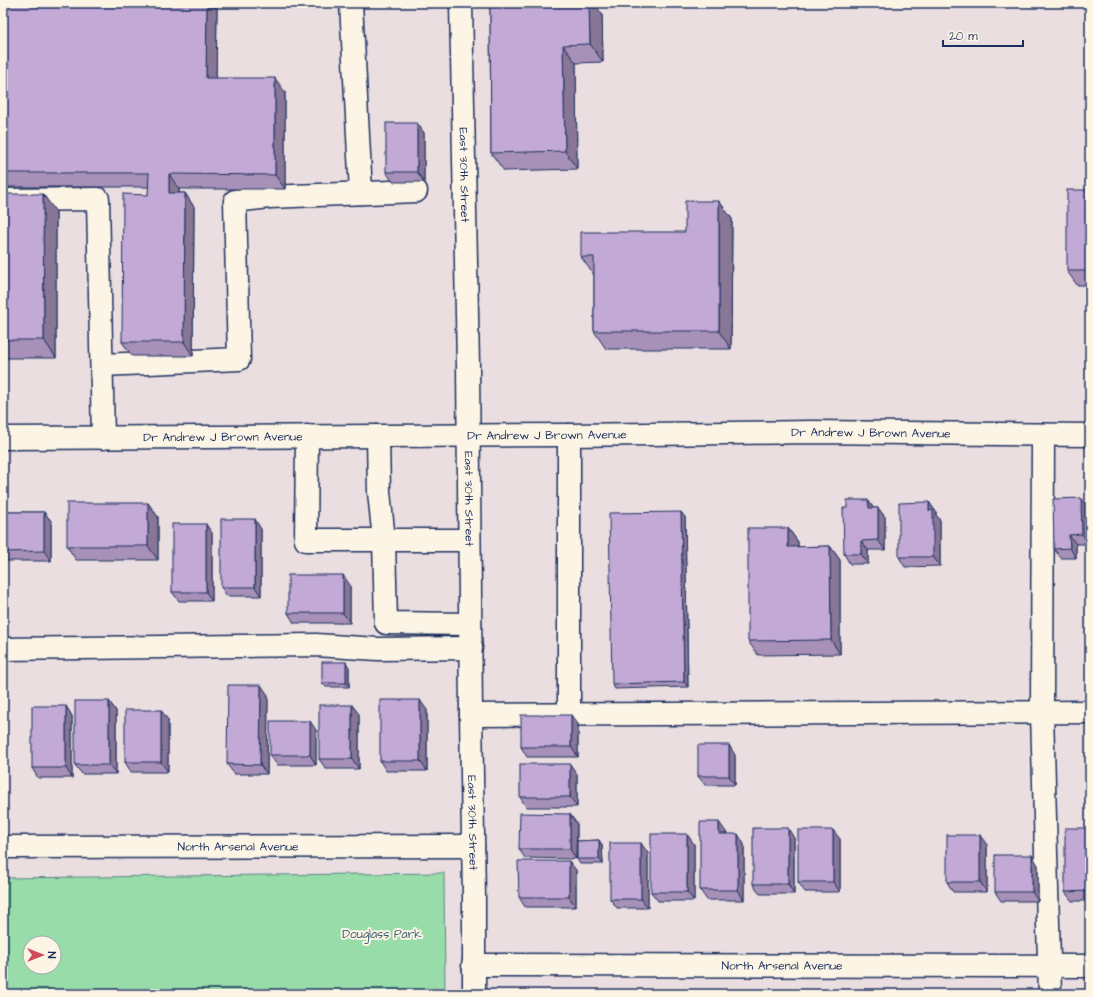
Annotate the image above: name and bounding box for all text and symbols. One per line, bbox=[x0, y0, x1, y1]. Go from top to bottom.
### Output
scale bar bbox=[943, 22, 1023, 48]
text: 20 m bbox=[949, 28, 978, 45]
street label: East 30th Street bbox=[455, 127, 474, 223]
street label: Dr Andrew J Brown Avenue bbox=[791, 423, 951, 442]
street label: Dr Andrew J Brown Avenue bbox=[467, 426, 627, 444]
street label: Dr Andrew J Brown Avenue bbox=[143, 428, 303, 446]
street label: East 30th Street bbox=[460, 451, 478, 547]
street label: East 30th Street bbox=[463, 775, 482, 871]
street label: North Arsenal Avenue bbox=[177, 838, 299, 855]
park label: Douglass Park bbox=[342, 926, 422, 944]
north arrow bbox=[22, 935, 62, 975]
text: N bbox=[44, 952, 59, 959]
street label: North Arsenal Avenue bbox=[721, 957, 843, 974]

